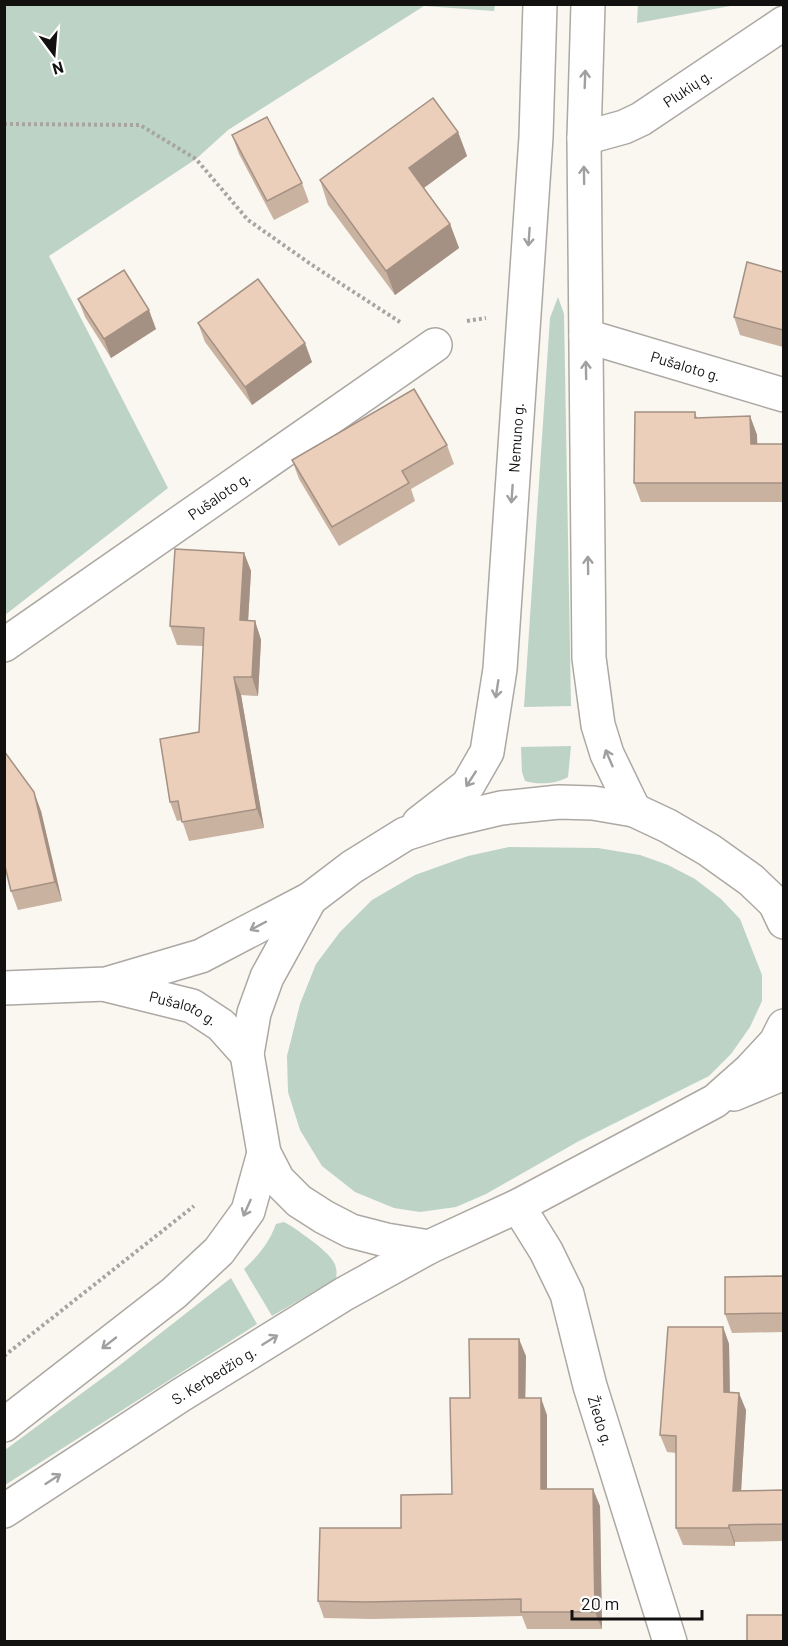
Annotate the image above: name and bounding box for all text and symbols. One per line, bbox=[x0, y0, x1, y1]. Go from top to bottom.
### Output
north arrow bbox=[24, 24, 84, 84]
text: N bbox=[51, 58, 66, 79]
street label: Plukių g. bbox=[659, 65, 715, 111]
one-way arrow bbox=[580, 70, 591, 90]
one-way arrow bbox=[578, 166, 590, 186]
one-way arrow bbox=[524, 227, 535, 247]
street label: Pušaloto g. bbox=[649, 347, 723, 385]
one-way arrow bbox=[580, 361, 592, 381]
street label: Nemuno g. bbox=[504, 402, 527, 473]
street label: Pušaloto g. bbox=[184, 467, 254, 523]
one-way arrow bbox=[506, 484, 517, 504]
one-way arrow bbox=[582, 556, 594, 576]
one-way arrow bbox=[491, 678, 502, 698]
one-way arrow bbox=[603, 749, 614, 767]
one-way arrow bbox=[464, 770, 477, 787]
one-way arrow bbox=[250, 920, 267, 932]
street label: Pušaloto g. bbox=[148, 987, 221, 1029]
one-way arrow bbox=[241, 1199, 252, 1217]
one-way arrow bbox=[261, 1333, 278, 1345]
one-way arrow bbox=[102, 1337, 118, 1350]
street label: S. Kerbedžio g. bbox=[168, 1342, 259, 1408]
street label: Žiedo g. bbox=[585, 1393, 617, 1448]
one-way arrow bbox=[45, 1473, 62, 1486]
scale bar bbox=[572, 1583, 702, 1621]
text: 20 m bbox=[581, 1592, 619, 1614]

